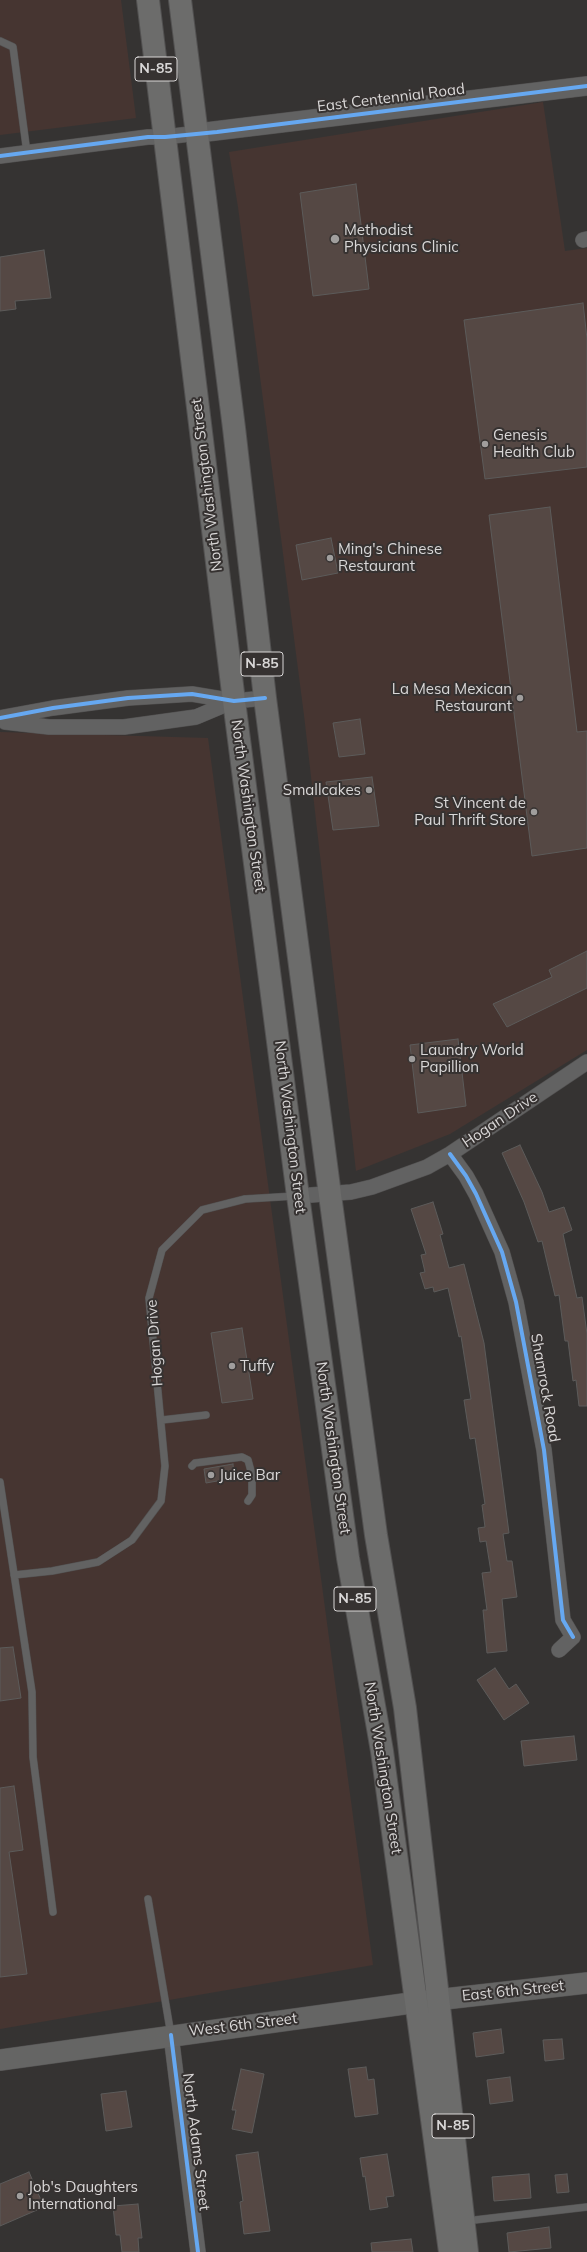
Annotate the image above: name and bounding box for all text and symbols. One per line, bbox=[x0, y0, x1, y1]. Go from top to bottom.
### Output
road number: N-85 bbox=[135, 57, 177, 81]
street label: East Centennial Road bbox=[316, 80, 466, 116]
place label: Methodist Physicians Clinic bbox=[344, 221, 459, 256]
marker: Methodist Physicians Clinic bbox=[329, 233, 341, 245]
street label: North Washington Street bbox=[187, 398, 227, 572]
place label: Genesis Health Club bbox=[493, 426, 575, 461]
marker: Genesis Health Club bbox=[480, 439, 490, 449]
place label: Ming's Chinese Restaurant bbox=[338, 540, 442, 575]
marker: Ming's Chinese Restaurant bbox=[325, 553, 335, 563]
road number: N-85 bbox=[241, 652, 283, 676]
place label: La Mesa Mexican Restaurant bbox=[392, 680, 512, 715]
marker: La Mesa Mexican Restaurant bbox=[515, 693, 525, 703]
street label: North Washington Street bbox=[227, 719, 269, 893]
place label: Smallcakes bbox=[283, 781, 361, 799]
marker: Smallcakes bbox=[364, 785, 374, 795]
place label: St Vincent de Paul Thrift Store bbox=[414, 794, 526, 829]
marker: St Vincent de Paul Thrift Store bbox=[529, 807, 539, 817]
street label: North Washington Street bbox=[270, 1040, 310, 1214]
place label: Laundry World Papillion bbox=[420, 1041, 524, 1076]
marker: Laundry World Papillion bbox=[407, 1054, 417, 1064]
street label: Hogan Drive bbox=[459, 1088, 541, 1152]
street label: Hogan Drive bbox=[143, 1299, 167, 1387]
street label: Shamrock Road bbox=[527, 1332, 563, 1444]
place label: Tuffy bbox=[240, 1357, 274, 1375]
marker: Tuffy bbox=[227, 1361, 237, 1371]
street label: North Washington Street bbox=[312, 1361, 354, 1535]
place label: Juice Bar bbox=[219, 1466, 280, 1484]
marker: Juice Bar bbox=[206, 1470, 216, 1480]
road number: N-85 bbox=[334, 1587, 376, 1611]
street label: North Washington Street bbox=[361, 1681, 405, 1855]
street label: East 6th Street bbox=[461, 1977, 565, 2005]
street label: West 6th Street bbox=[188, 2009, 298, 2041]
street label: North Adams Street bbox=[179, 2072, 213, 2212]
road number: N-85 bbox=[432, 2114, 474, 2138]
place label: Job's Daughters International bbox=[28, 2178, 138, 2213]
marker: Job's Daughters International bbox=[15, 2191, 25, 2201]

